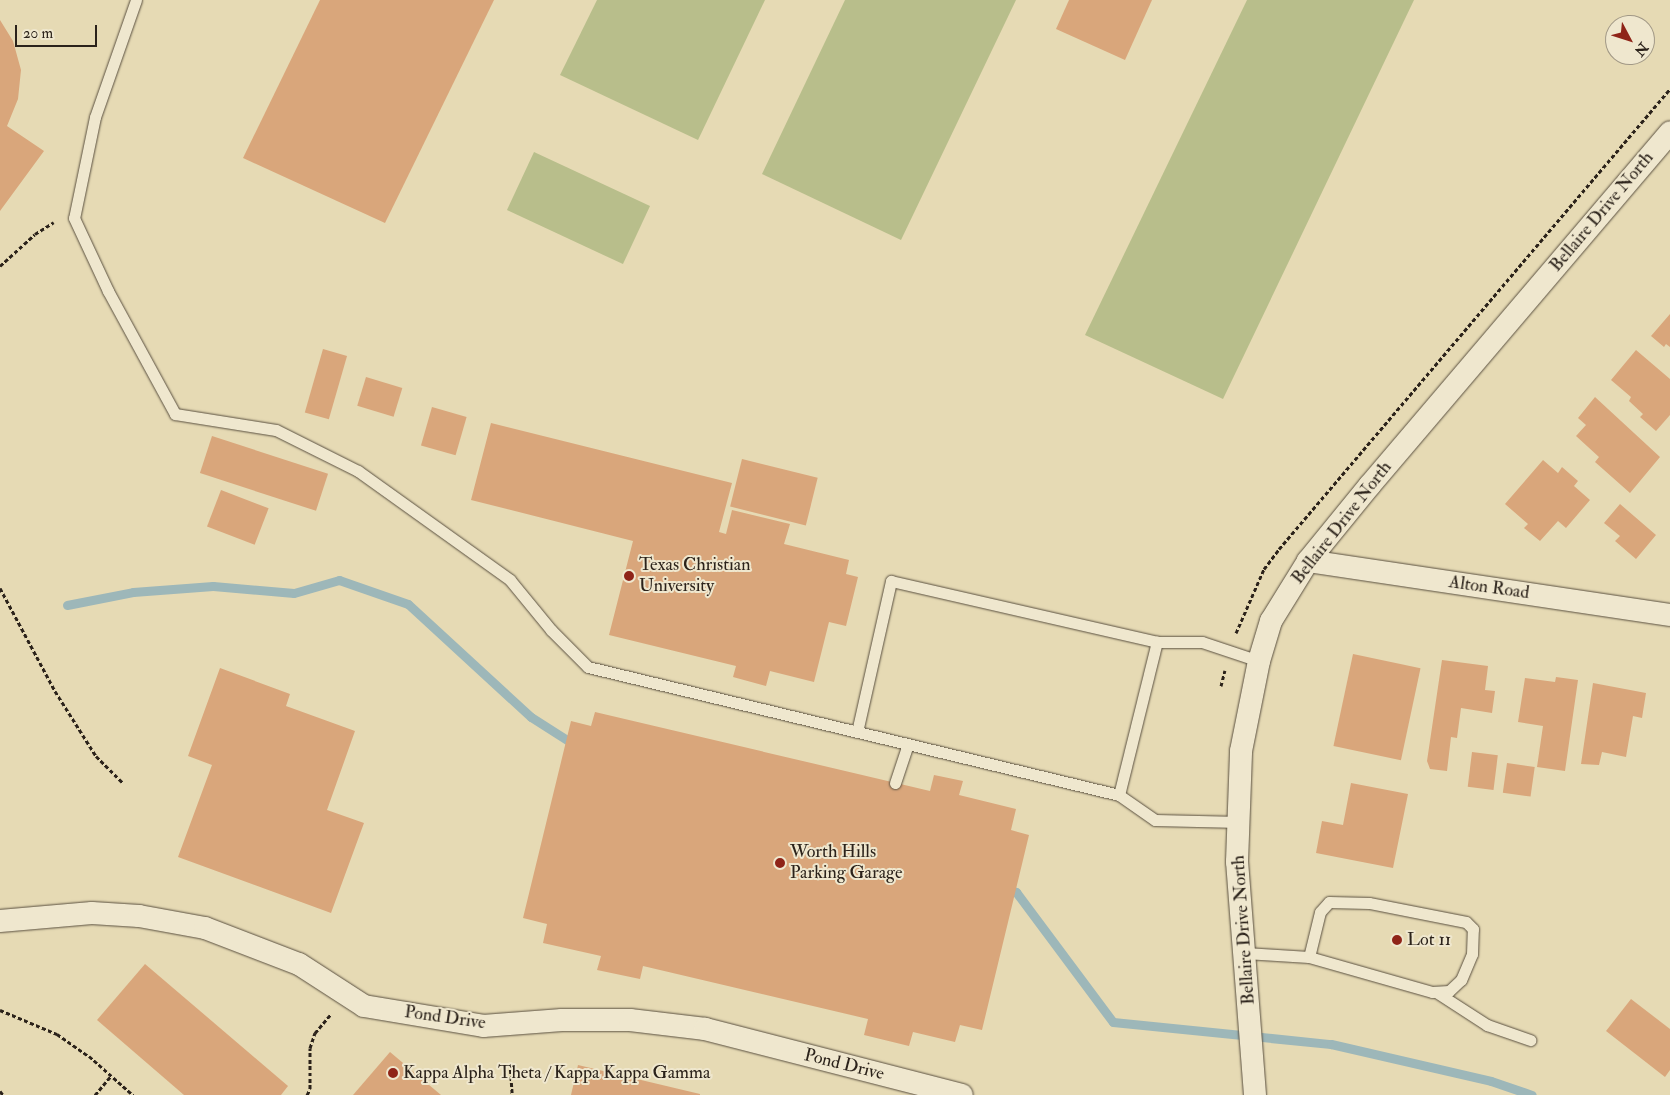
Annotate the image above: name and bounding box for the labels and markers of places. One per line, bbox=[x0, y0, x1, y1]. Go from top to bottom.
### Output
place label: Texas Christian University bbox=[639, 555, 751, 598]
marker: Texas Christian University bbox=[623, 570, 635, 582]
place label: Worth Hills Parking Garage bbox=[790, 842, 902, 884]
marker: Worth Hills Parking Garage bbox=[774, 857, 786, 869]
place label: Lot 11 bbox=[1407, 929, 1451, 951]
marker: Lot 11 bbox=[1391, 934, 1403, 946]
place label: Kappa Alpha Theta / Kappa Kappa Gamma bbox=[403, 1062, 710, 1084]
marker: Kappa Alpha Theta / Kappa Kappa Gamma bbox=[387, 1067, 399, 1079]

